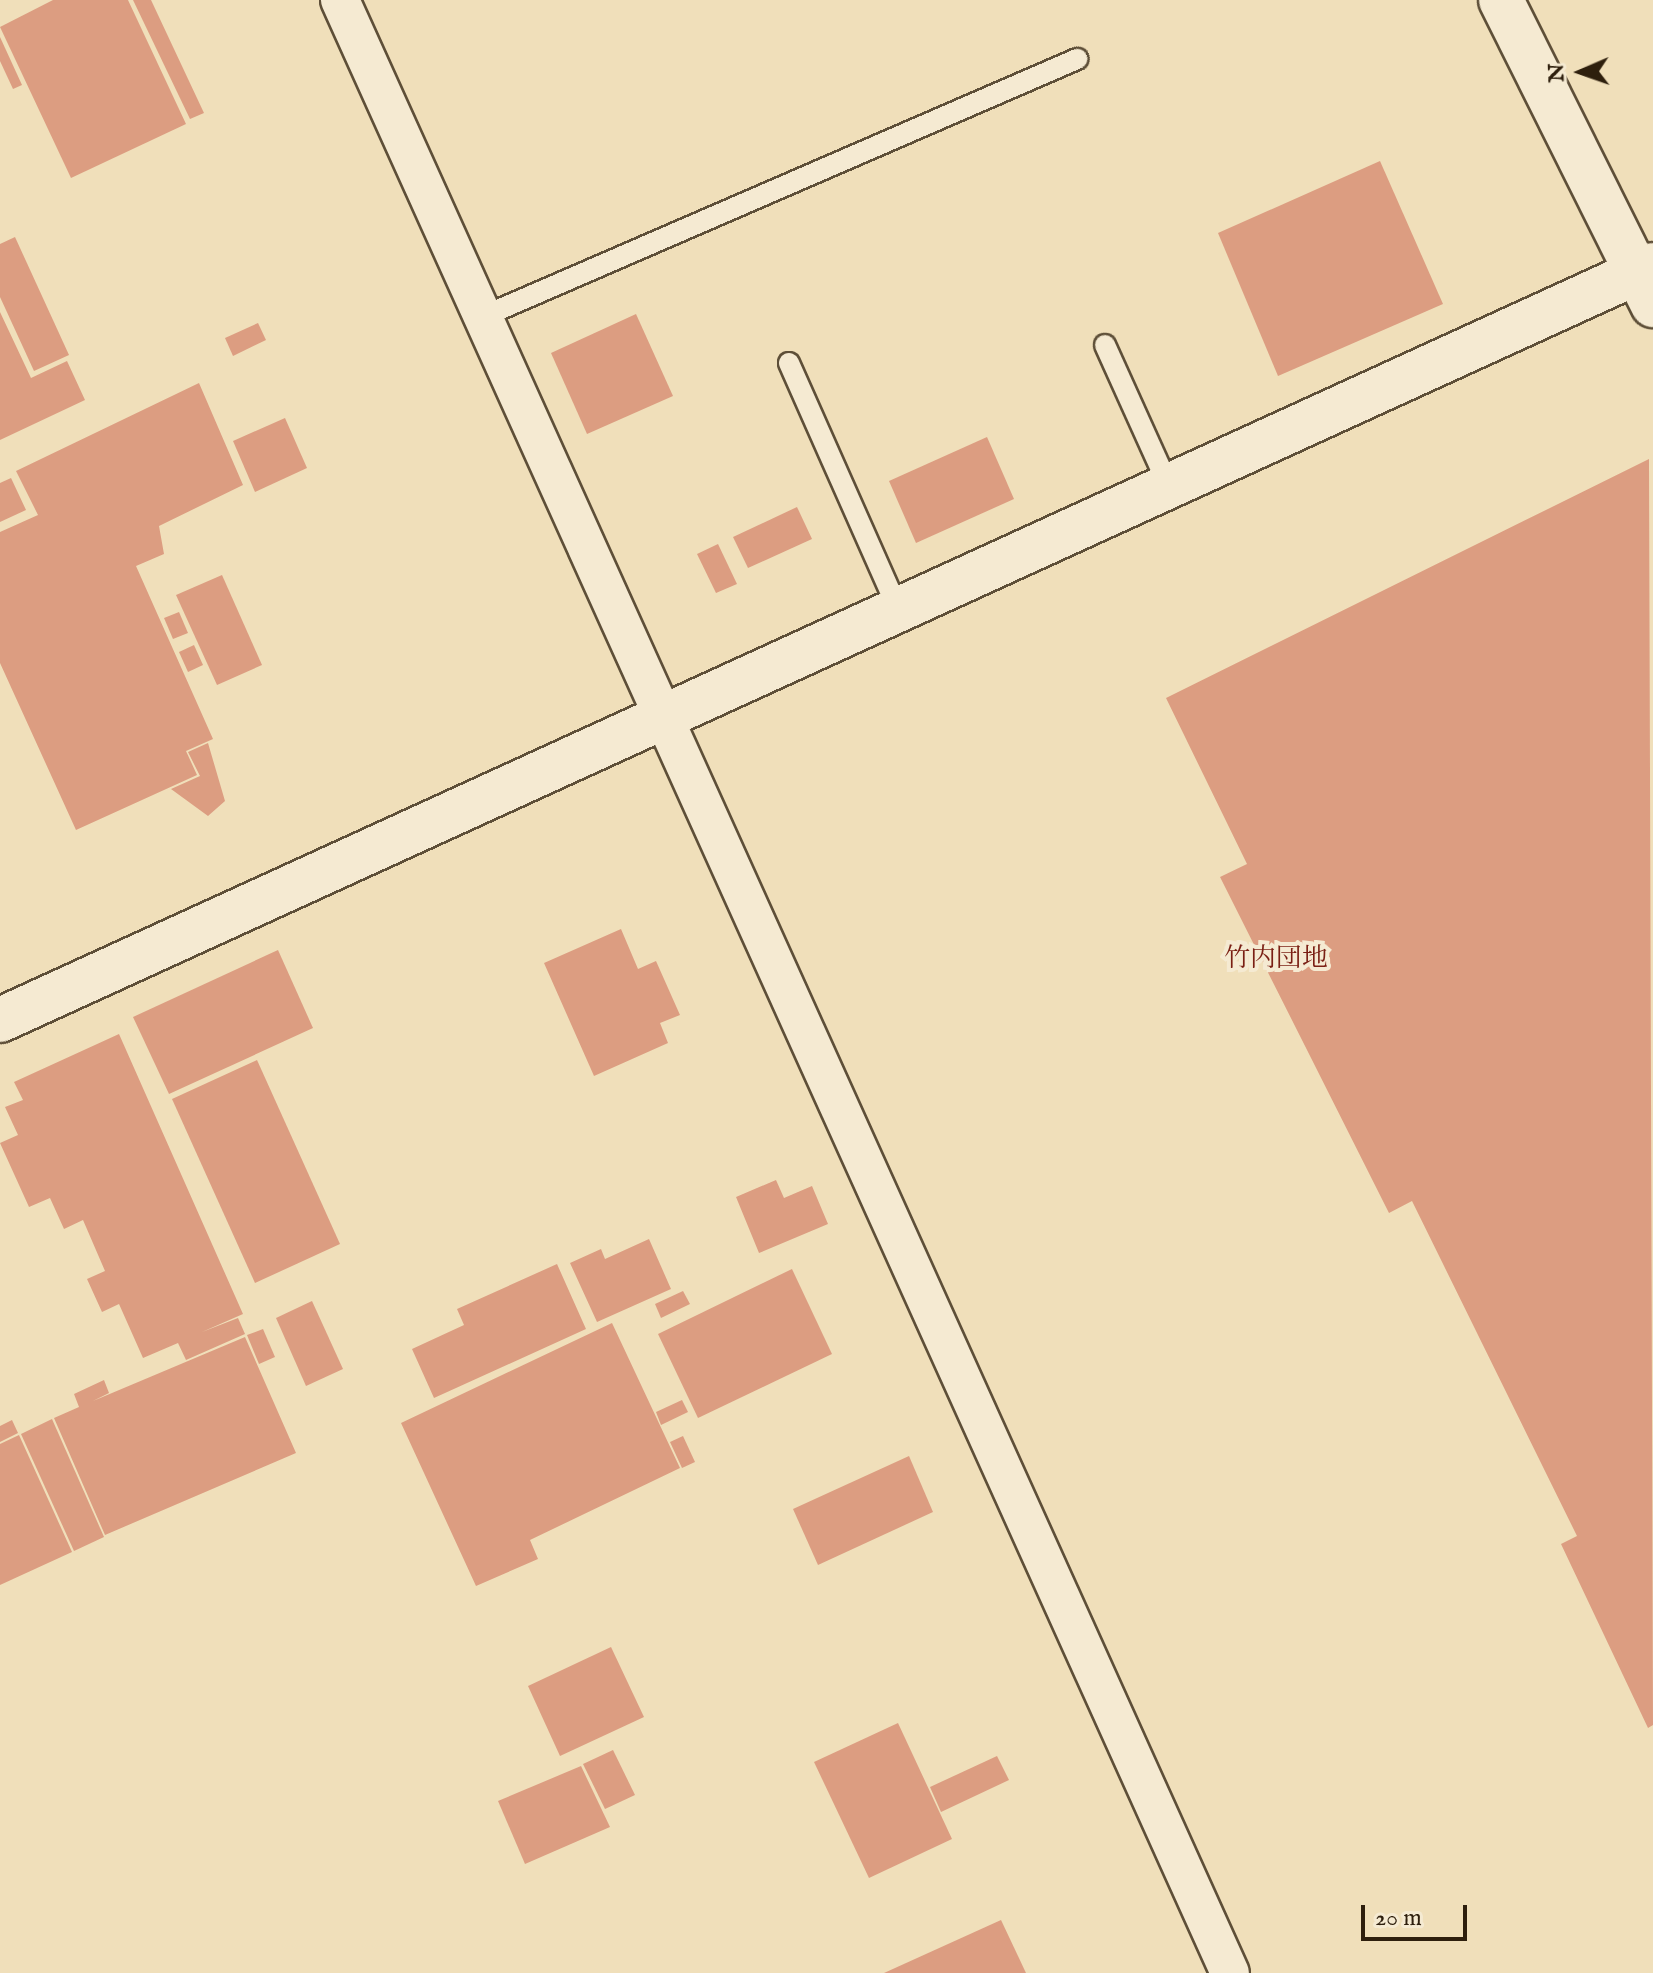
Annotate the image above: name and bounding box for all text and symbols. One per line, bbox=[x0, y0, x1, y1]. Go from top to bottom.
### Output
north arrow bbox=[1541, 32, 1621, 112]
text: N bbox=[1543, 63, 1571, 83]
district label: 竹内団地 bbox=[1224, 943, 1328, 975]
scale bar bbox=[1365, 1889, 1471, 1939]
text: 20 m bbox=[1375, 1903, 1422, 1934]

